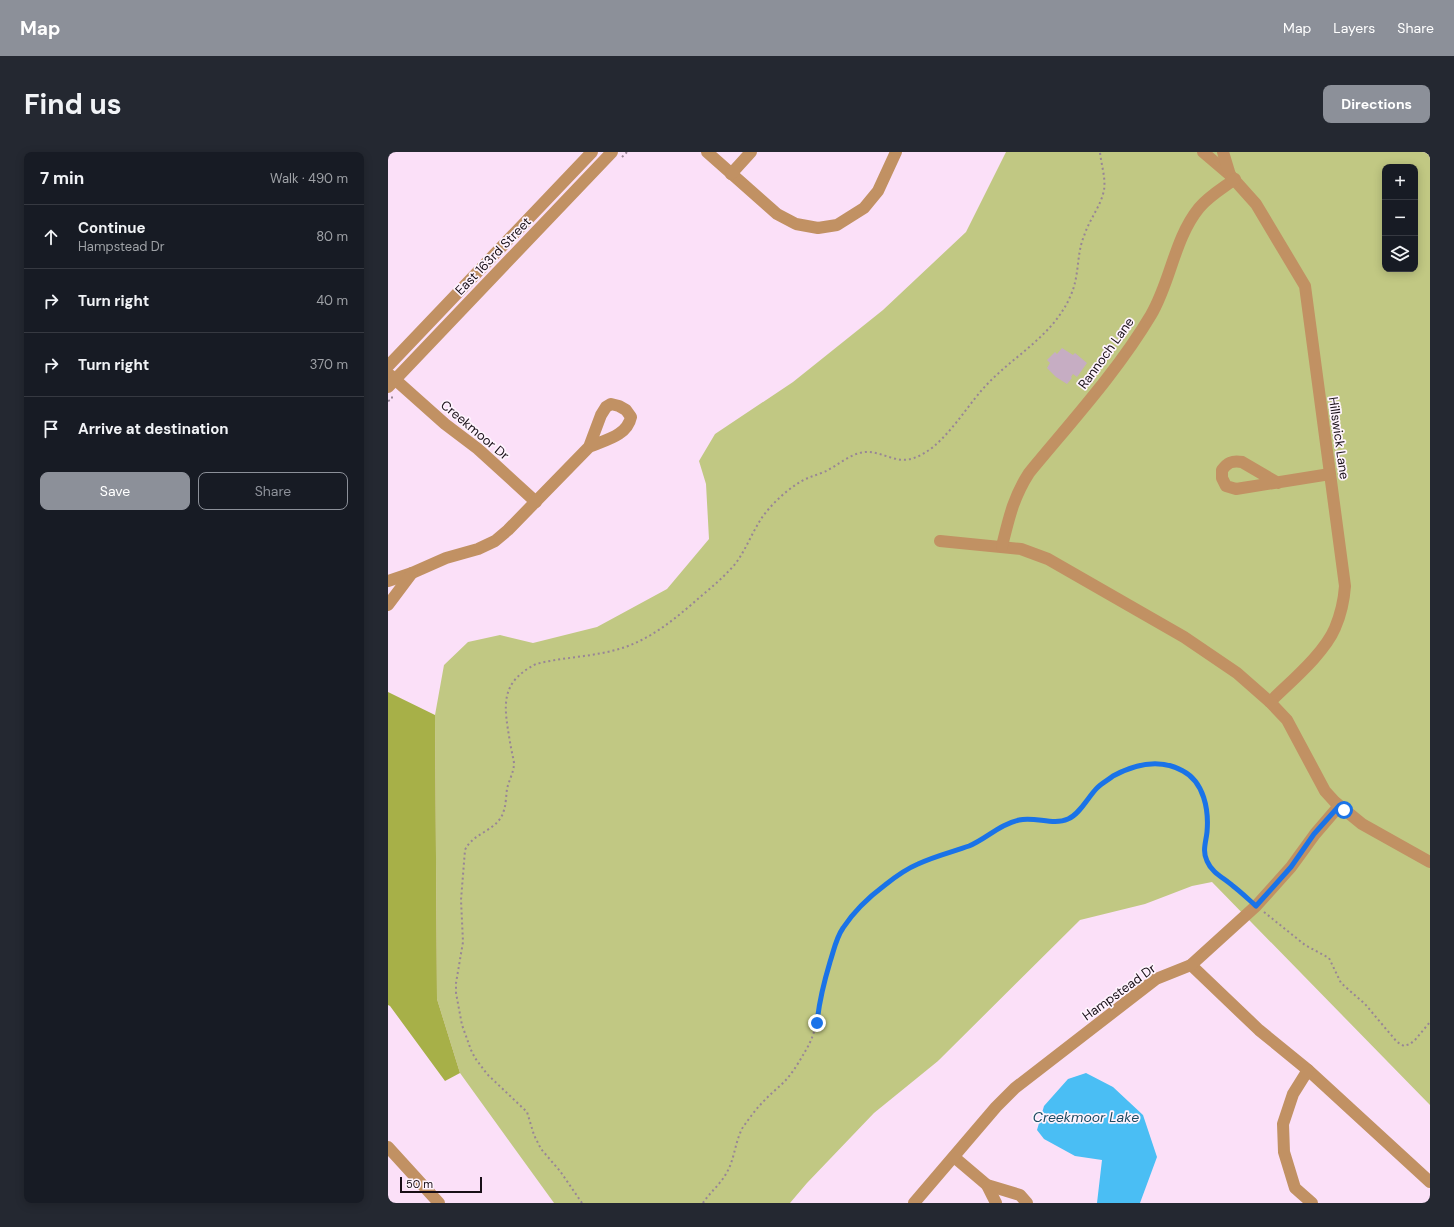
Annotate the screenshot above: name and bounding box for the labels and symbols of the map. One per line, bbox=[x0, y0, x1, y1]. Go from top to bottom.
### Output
street label: East 163rd Street bbox=[451, 213, 535, 299]
street label: Rannoch Lane bbox=[1074, 314, 1138, 392]
street label: Creekmoor Dr bbox=[437, 396, 513, 464]
street label: Hillswick Lane bbox=[1325, 396, 1353, 480]
route start bbox=[1335, 801, 1353, 819]
street label: Hampstead Dr bbox=[1079, 960, 1159, 1024]
route end bbox=[808, 1014, 826, 1032]
water label: Creekmoor Lake bbox=[1033, 1108, 1139, 1126]
scale bar bbox=[400, 1175, 482, 1194]

